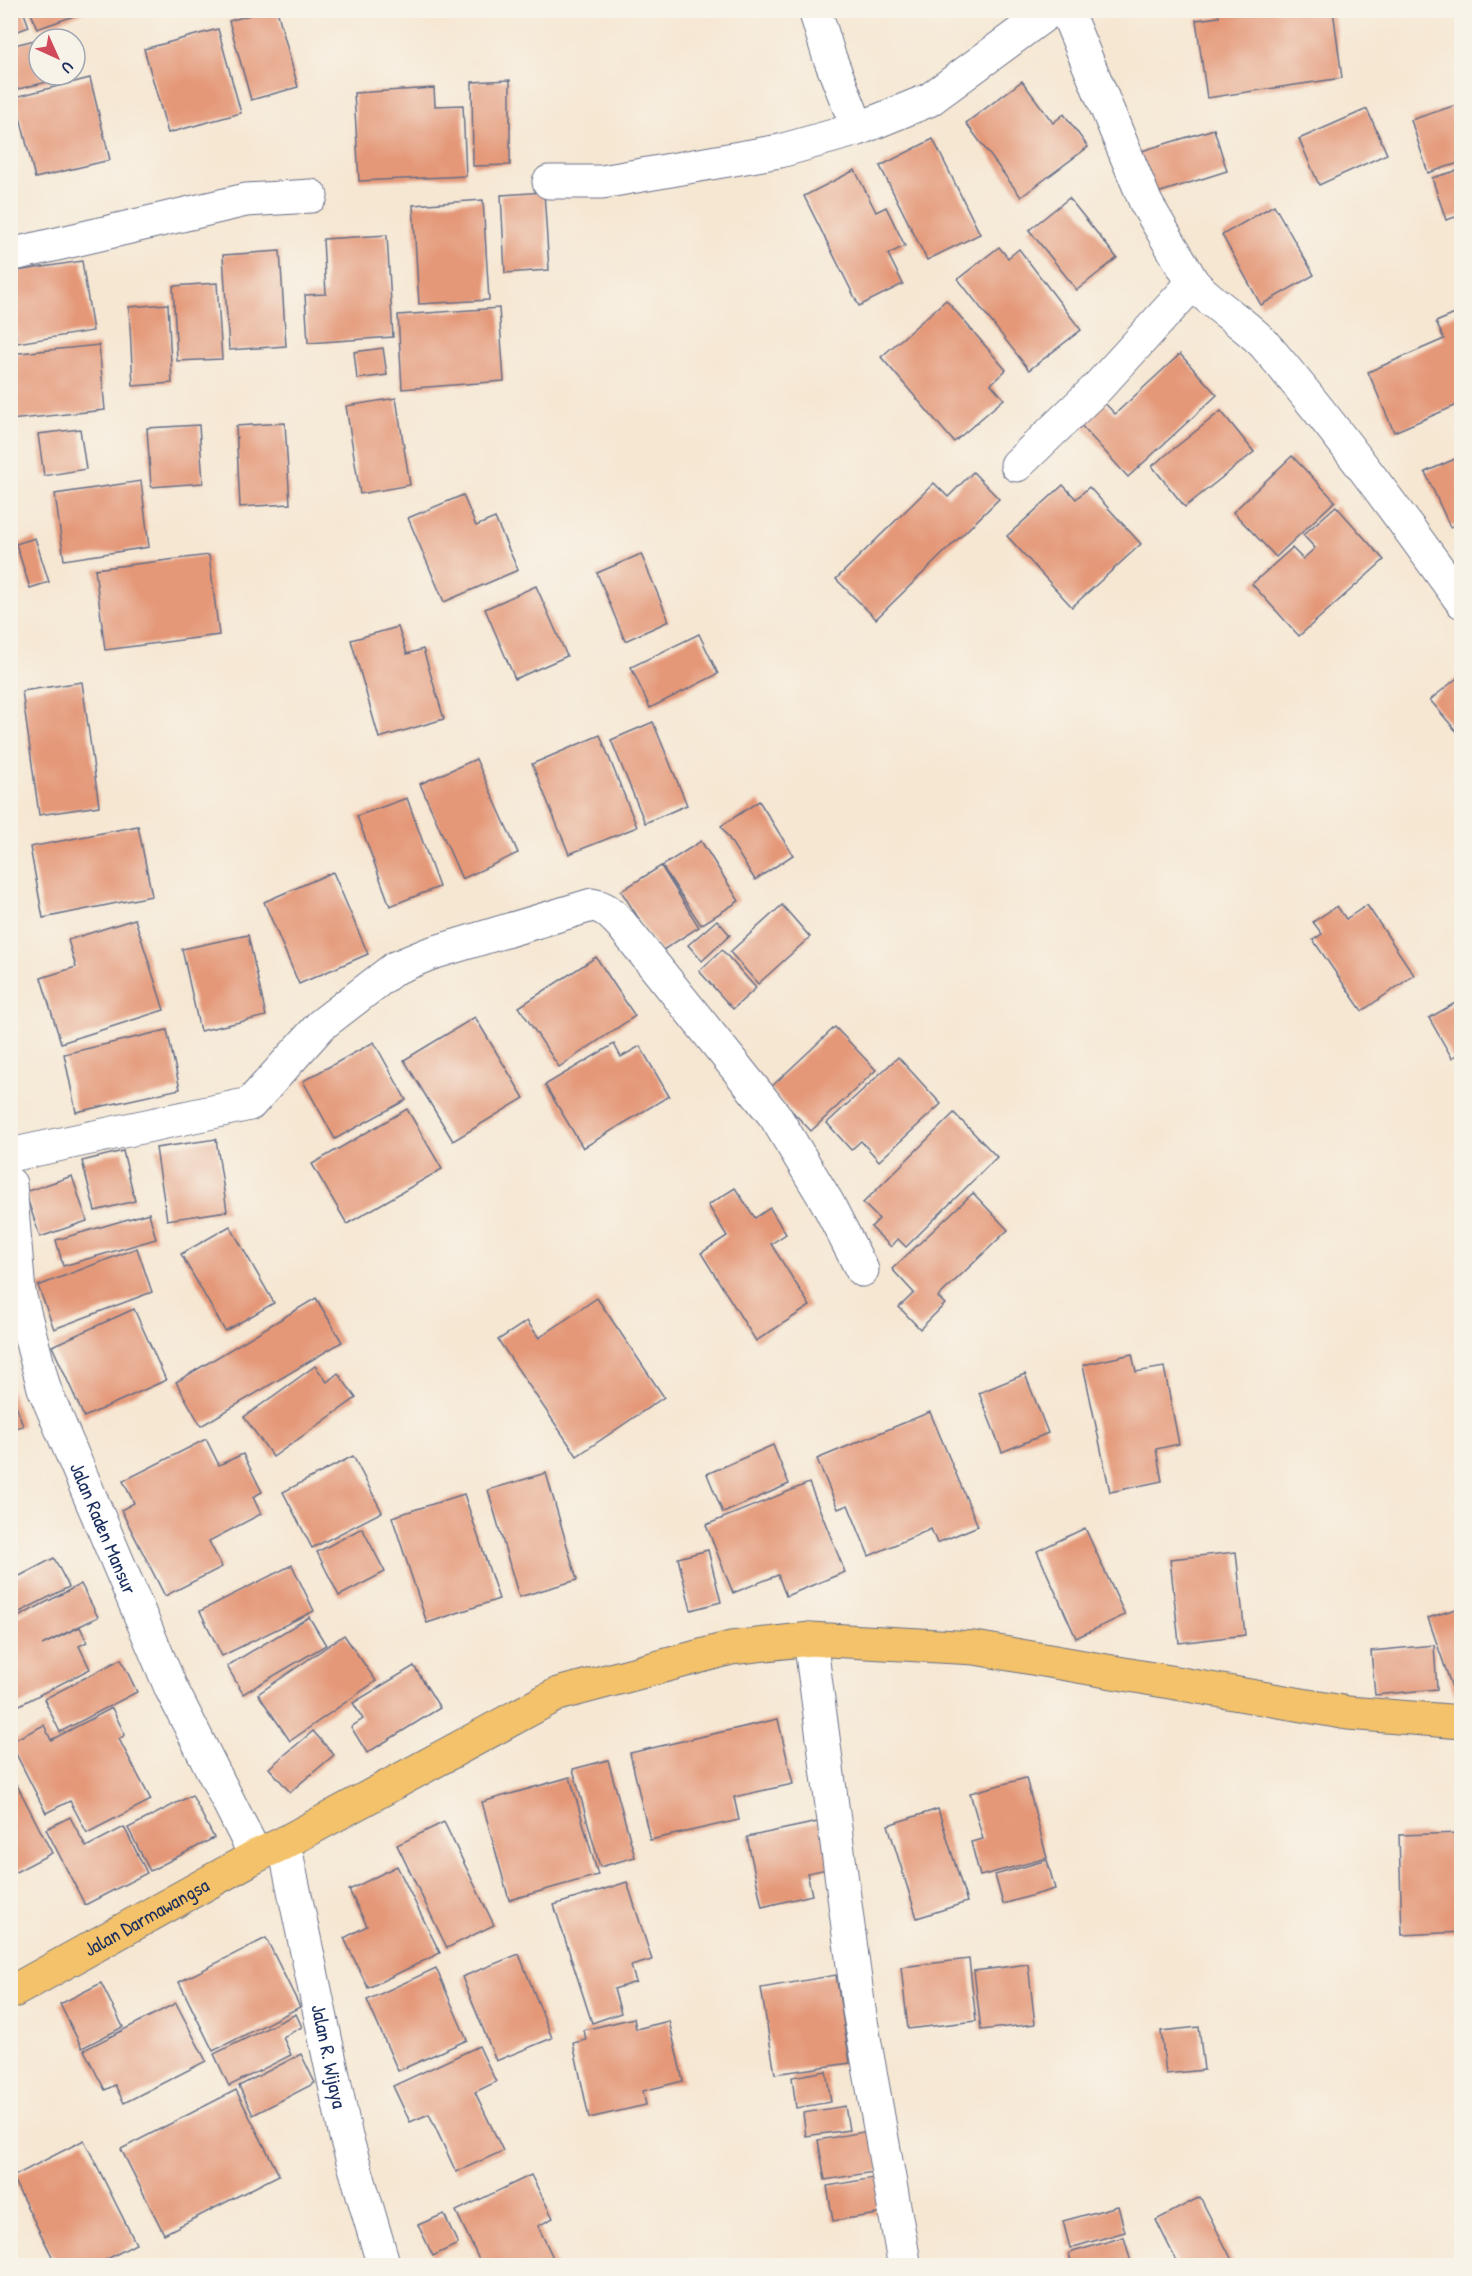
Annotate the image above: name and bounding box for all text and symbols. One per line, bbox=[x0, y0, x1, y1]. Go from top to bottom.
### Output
north arrow bbox=[27, 27, 87, 87]
text: U bbox=[57, 57, 79, 79]
street label: Jalan Raden Mansur bbox=[64, 1458, 144, 1598]
street label: Jalan Darmawangsa bbox=[79, 1871, 214, 1962]
street label: Jalan R. Wijaya bbox=[305, 2002, 354, 2111]

